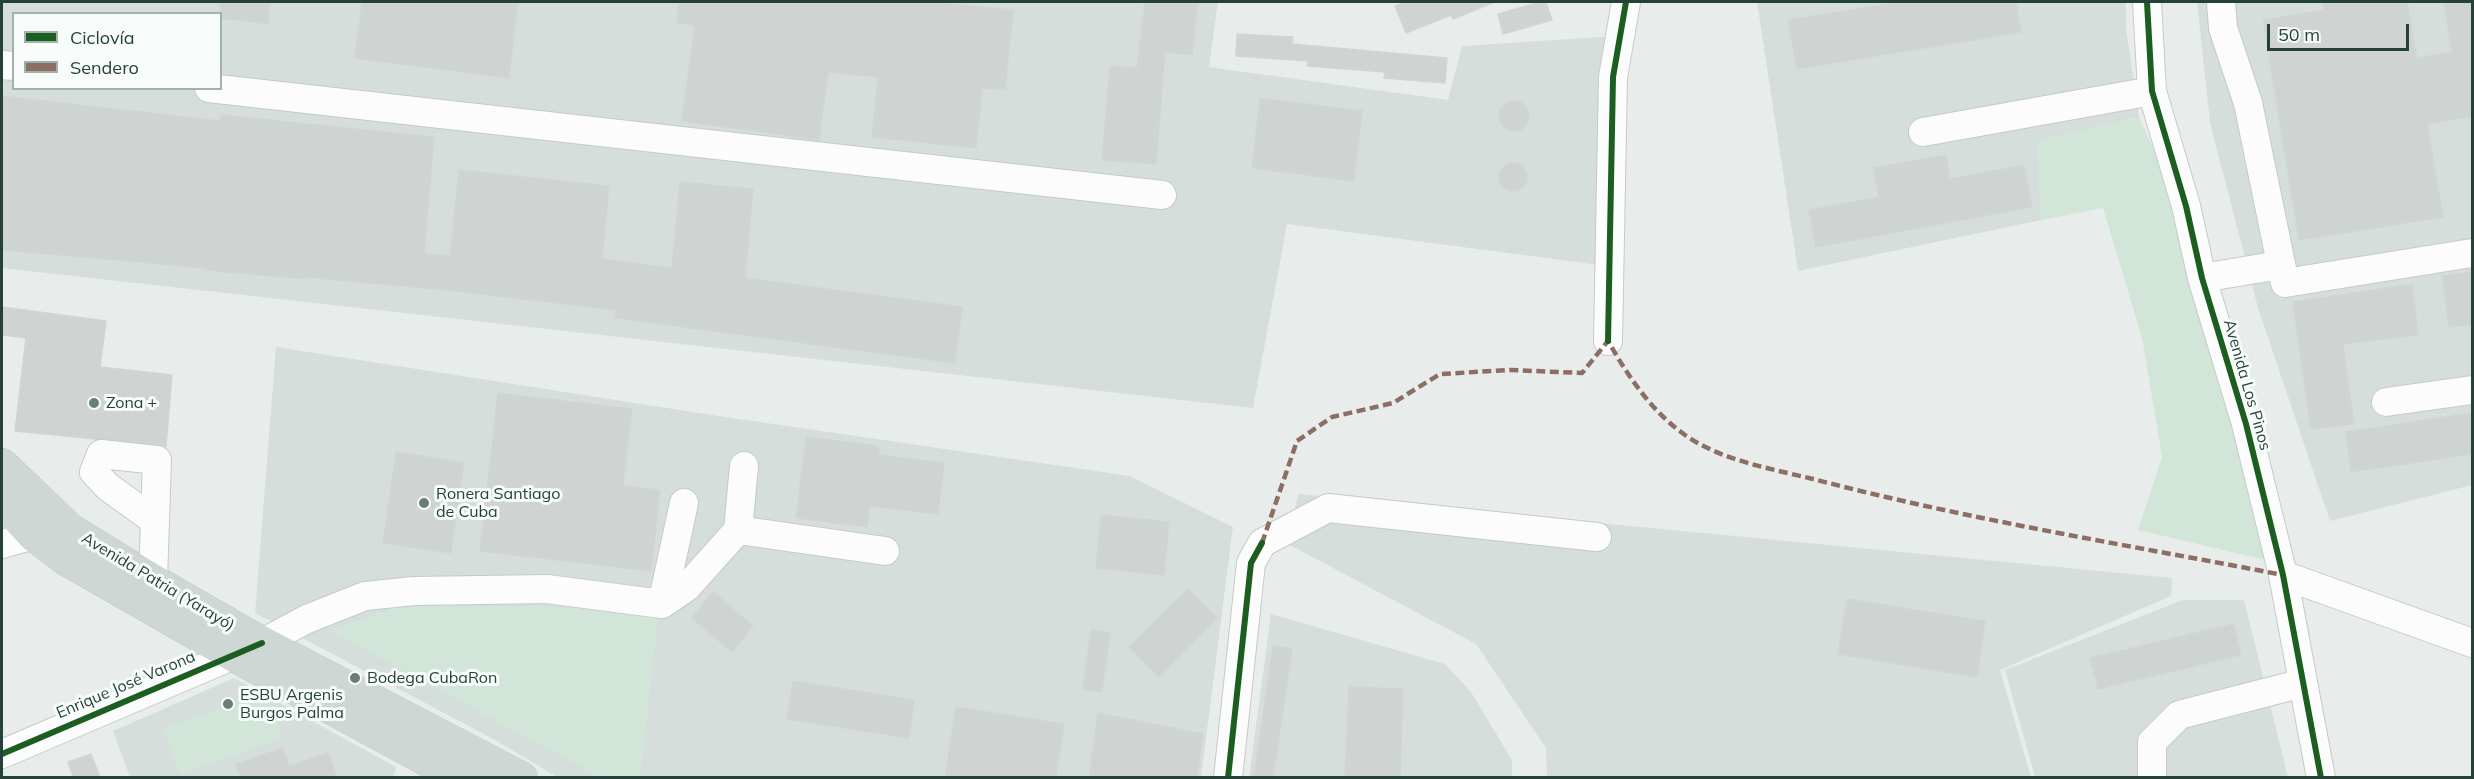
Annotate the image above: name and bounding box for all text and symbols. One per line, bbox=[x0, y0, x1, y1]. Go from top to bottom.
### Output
legend bbox=[12, 12, 222, 90]
scale bar bbox=[2270, 12, 2412, 50]
text: 50 m bbox=[2278, 23, 2320, 46]
text: Ciclovía bbox=[70, 26, 135, 49]
text: Sendero bbox=[70, 56, 139, 79]
street label: Avenida Los Pinos bbox=[2219, 317, 2275, 453]
place label: Zona + bbox=[106, 393, 157, 413]
marker: Zona + bbox=[87, 396, 101, 410]
place label: Ronera Santiago de Cuba bbox=[436, 484, 560, 522]
marker: Ronera Santiago de Cuba bbox=[417, 496, 431, 510]
street label: Avenida Patria (Yarayó) bbox=[78, 529, 238, 635]
street label: Enrique José Varona bbox=[54, 647, 198, 723]
place label: Bodega CubaRon bbox=[367, 668, 497, 688]
marker: Bodega CubaRon bbox=[348, 671, 362, 685]
place label: ESBU Argenis Burgos Palma bbox=[240, 685, 344, 723]
marker: ESBU Argenis Burgos Palma bbox=[221, 697, 235, 711]

